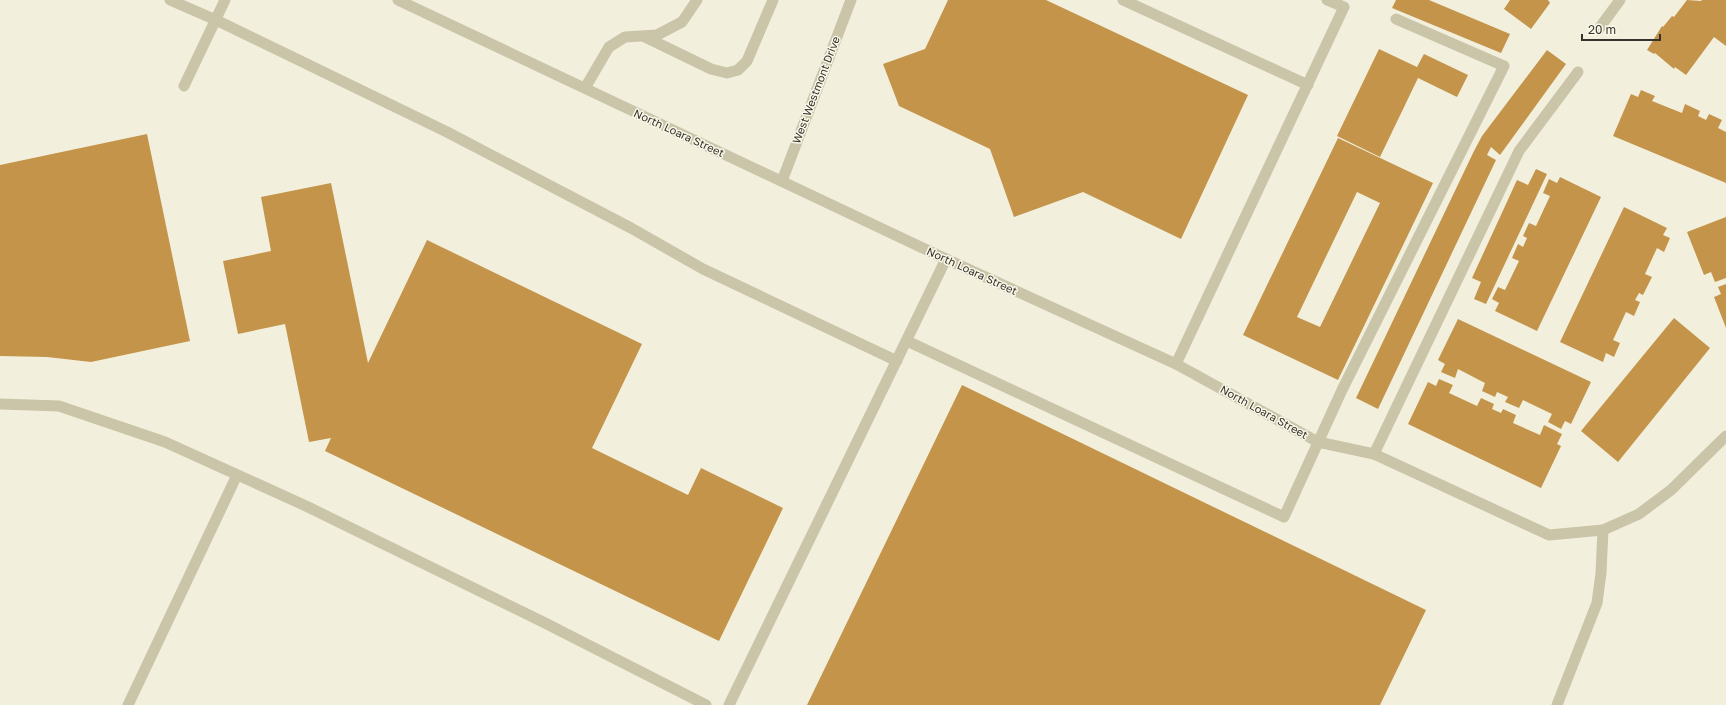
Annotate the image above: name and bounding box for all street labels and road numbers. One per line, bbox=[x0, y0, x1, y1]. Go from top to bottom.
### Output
street label: West Westmont Drive bbox=[789, 34, 842, 145]
street label: North Loara Street bbox=[632, 106, 726, 159]
street label: North Loara Street bbox=[925, 244, 1019, 297]
street label: North Loara Street bbox=[1218, 382, 1310, 441]

